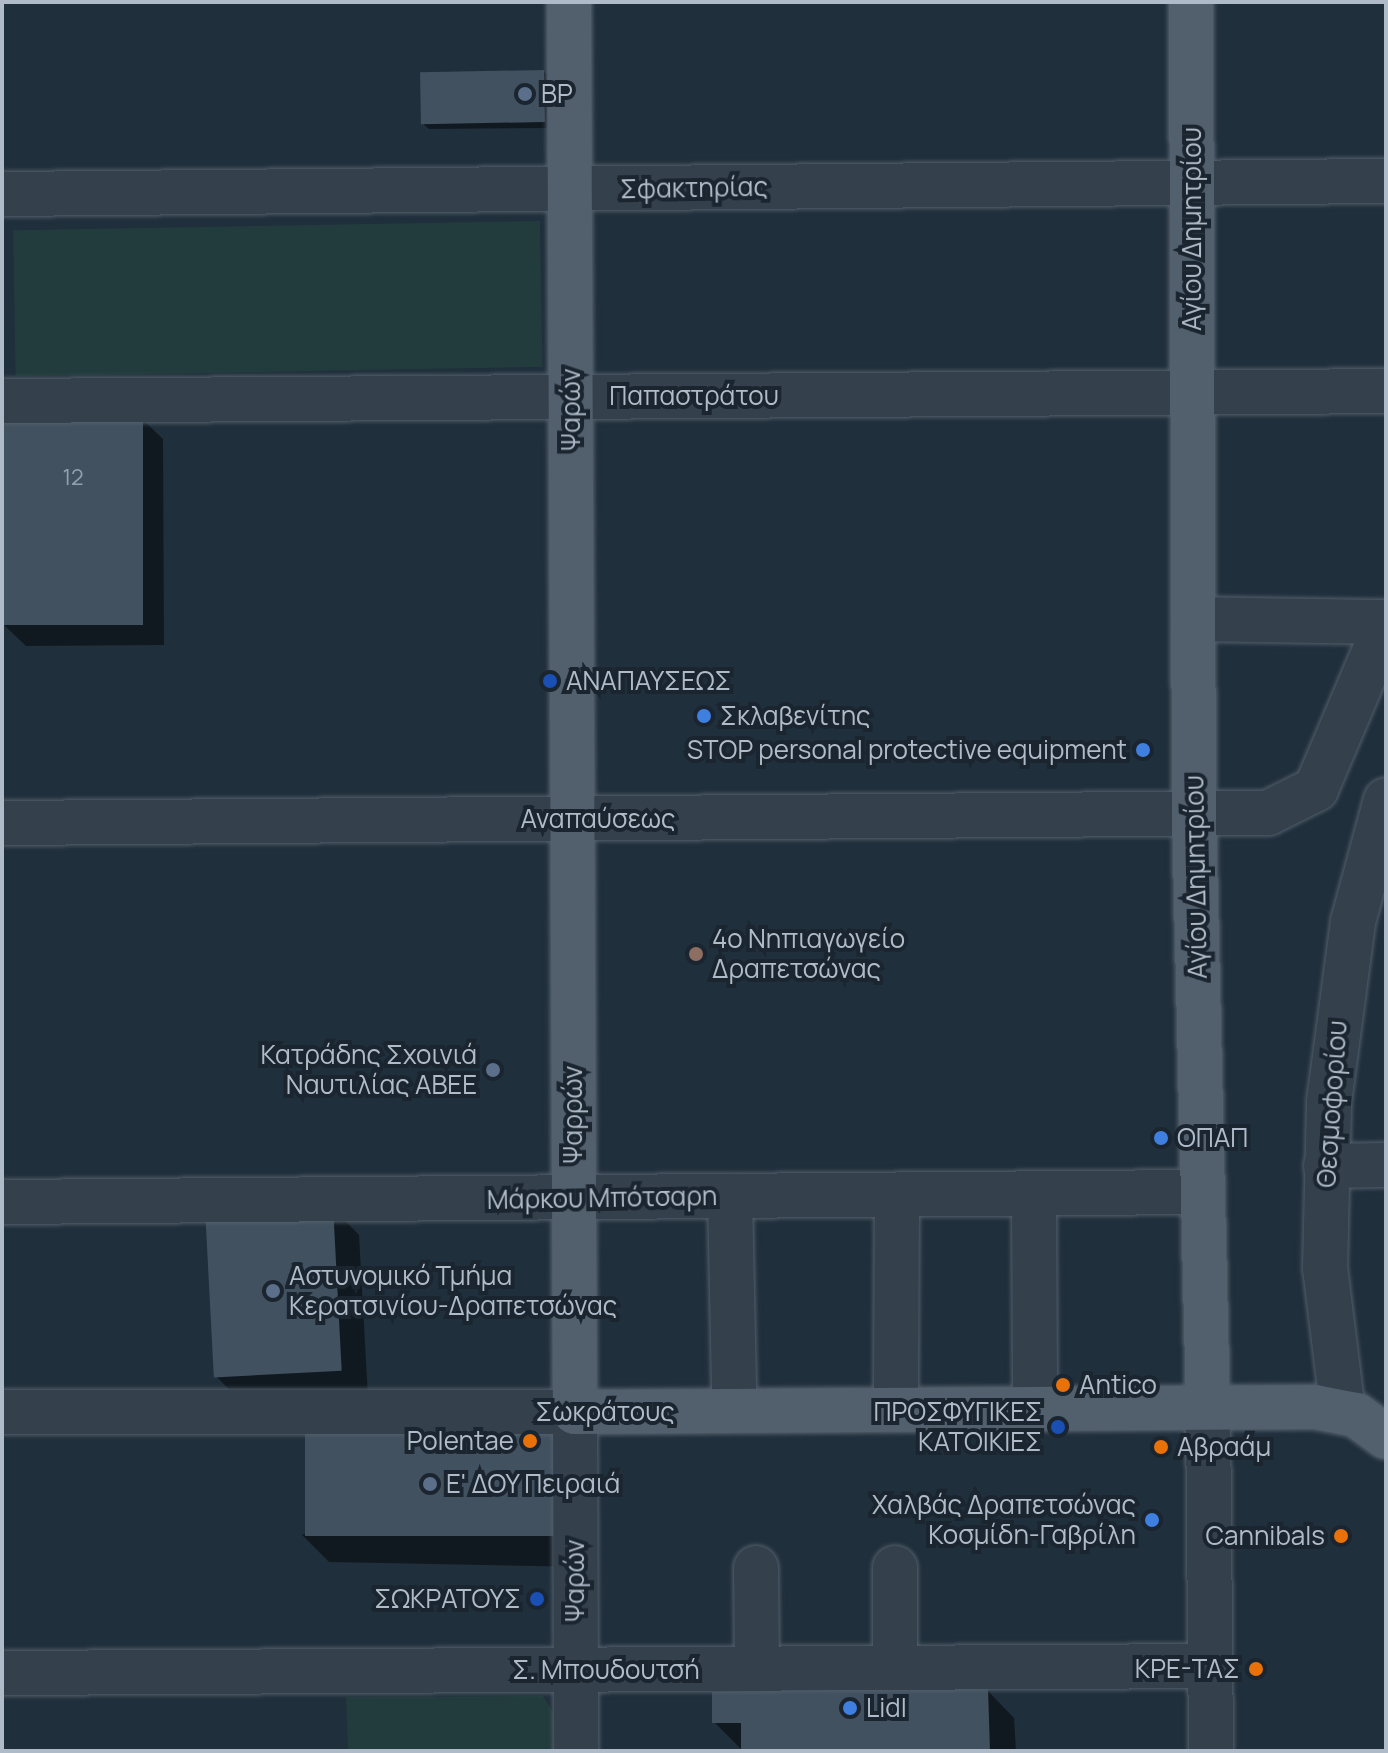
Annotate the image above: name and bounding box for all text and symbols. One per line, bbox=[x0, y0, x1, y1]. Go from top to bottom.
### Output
place label: BP bbox=[541, 78, 573, 110]
marker: BP bbox=[516, 85, 534, 103]
street label: Αγίου Δημητρίου bbox=[1176, 127, 1208, 331]
street label: Σφακτηρίας bbox=[620, 171, 768, 205]
street label: Ψαρών bbox=[555, 369, 587, 451]
street label: Παπαστράτου bbox=[609, 380, 779, 412]
house number: 12 bbox=[62, 465, 84, 491]
place label: ΑΝΑΠΑΥΣΕΩΣ bbox=[566, 665, 732, 697]
marker: ΑΝΑΠΑΥΣΕΩΣ bbox=[541, 672, 559, 690]
place label: Σκλαβενίτης bbox=[720, 700, 870, 732]
marker: Σκλαβενίτης bbox=[695, 707, 713, 725]
place label: STOP personal protective equipment bbox=[687, 734, 1127, 766]
marker: STOP personal protective equipment bbox=[1134, 741, 1152, 759]
street label: Αγίου Δημητρίου bbox=[1179, 775, 1213, 979]
street label: Αναπαύσεως bbox=[521, 803, 675, 835]
place label: 4ο Νηπιαγωγείο Δραπετσώνας bbox=[712, 923, 905, 984]
marker: 4ο Νηπιαγωγείο Δραπετσώνας bbox=[687, 945, 705, 963]
street label: Θεσμοφορίου bbox=[1311, 1019, 1353, 1189]
place label: Κατράδης Σχοινιά Ναυτιλίας ΑΒΕΕ bbox=[261, 1039, 477, 1100]
marker: Κατράδης Σχοινιά Ναυτιλίας ΑΒΕΕ bbox=[484, 1061, 502, 1079]
street label: Ψαρρών bbox=[557, 1066, 589, 1164]
place label: ΟΠΑΠ bbox=[1177, 1122, 1248, 1154]
marker: ΟΠΑΠ bbox=[1152, 1129, 1170, 1147]
street label: Μάρκου Μπότσαρη bbox=[487, 1180, 717, 1216]
place label: Αστυνομικό Τμήμα Κερατσινίου-Δραπετσώνας bbox=[289, 1260, 617, 1322]
marker: Αστυνομικό Τμήμα Κερατσινίου-Δραπετσώνας bbox=[264, 1282, 282, 1300]
place label: Antico bbox=[1079, 1369, 1157, 1401]
marker: Antico bbox=[1054, 1376, 1072, 1394]
street label: Σωκράτους bbox=[535, 1396, 675, 1428]
place label: ΠΡΟΣΦΥΓΙΚΕΣ ΚΑΤΟΙΚΙΕΣ bbox=[873, 1396, 1042, 1458]
marker: ΠΡΟΣΦΥΓΙΚΕΣ ΚΑΤΟΙΚΙΕΣ bbox=[1049, 1418, 1067, 1436]
place label: Polentae bbox=[407, 1425, 514, 1457]
place label: Αβραάμ bbox=[1177, 1431, 1271, 1463]
marker: Polentae bbox=[521, 1432, 539, 1450]
marker: Αβραάμ bbox=[1152, 1438, 1170, 1456]
place label: Ε' ΔΟΥ Πειραιά bbox=[446, 1468, 621, 1500]
marker: Ε' ΔΟΥ Πειραιά bbox=[421, 1475, 439, 1493]
place label: Χαλβάς Δραπετσώνας Κοσμίδη-Γαβρίλη bbox=[872, 1489, 1136, 1550]
marker: Χαλβάς Δραπετσώνας Κοσμίδη-Γαβρίλη bbox=[1143, 1511, 1161, 1529]
place label: Cannibals bbox=[1205, 1520, 1325, 1552]
marker: Cannibals bbox=[1332, 1527, 1350, 1545]
street label: Ψαρών bbox=[559, 1540, 591, 1622]
place label: ΣΩΚΡΑΤΟΥΣ bbox=[374, 1583, 521, 1615]
marker: ΣΩΚΡΑΤΟΥΣ bbox=[528, 1590, 546, 1608]
place label: ΚΡΕ-ΤΑΣ bbox=[1135, 1653, 1240, 1685]
street label: Σ. Μπουδουτσή bbox=[512, 1654, 700, 1686]
marker: ΚΡΕ-ΤΑΣ bbox=[1247, 1660, 1265, 1678]
place label: Lidl bbox=[866, 1692, 907, 1724]
marker: Lidl bbox=[841, 1699, 859, 1717]

